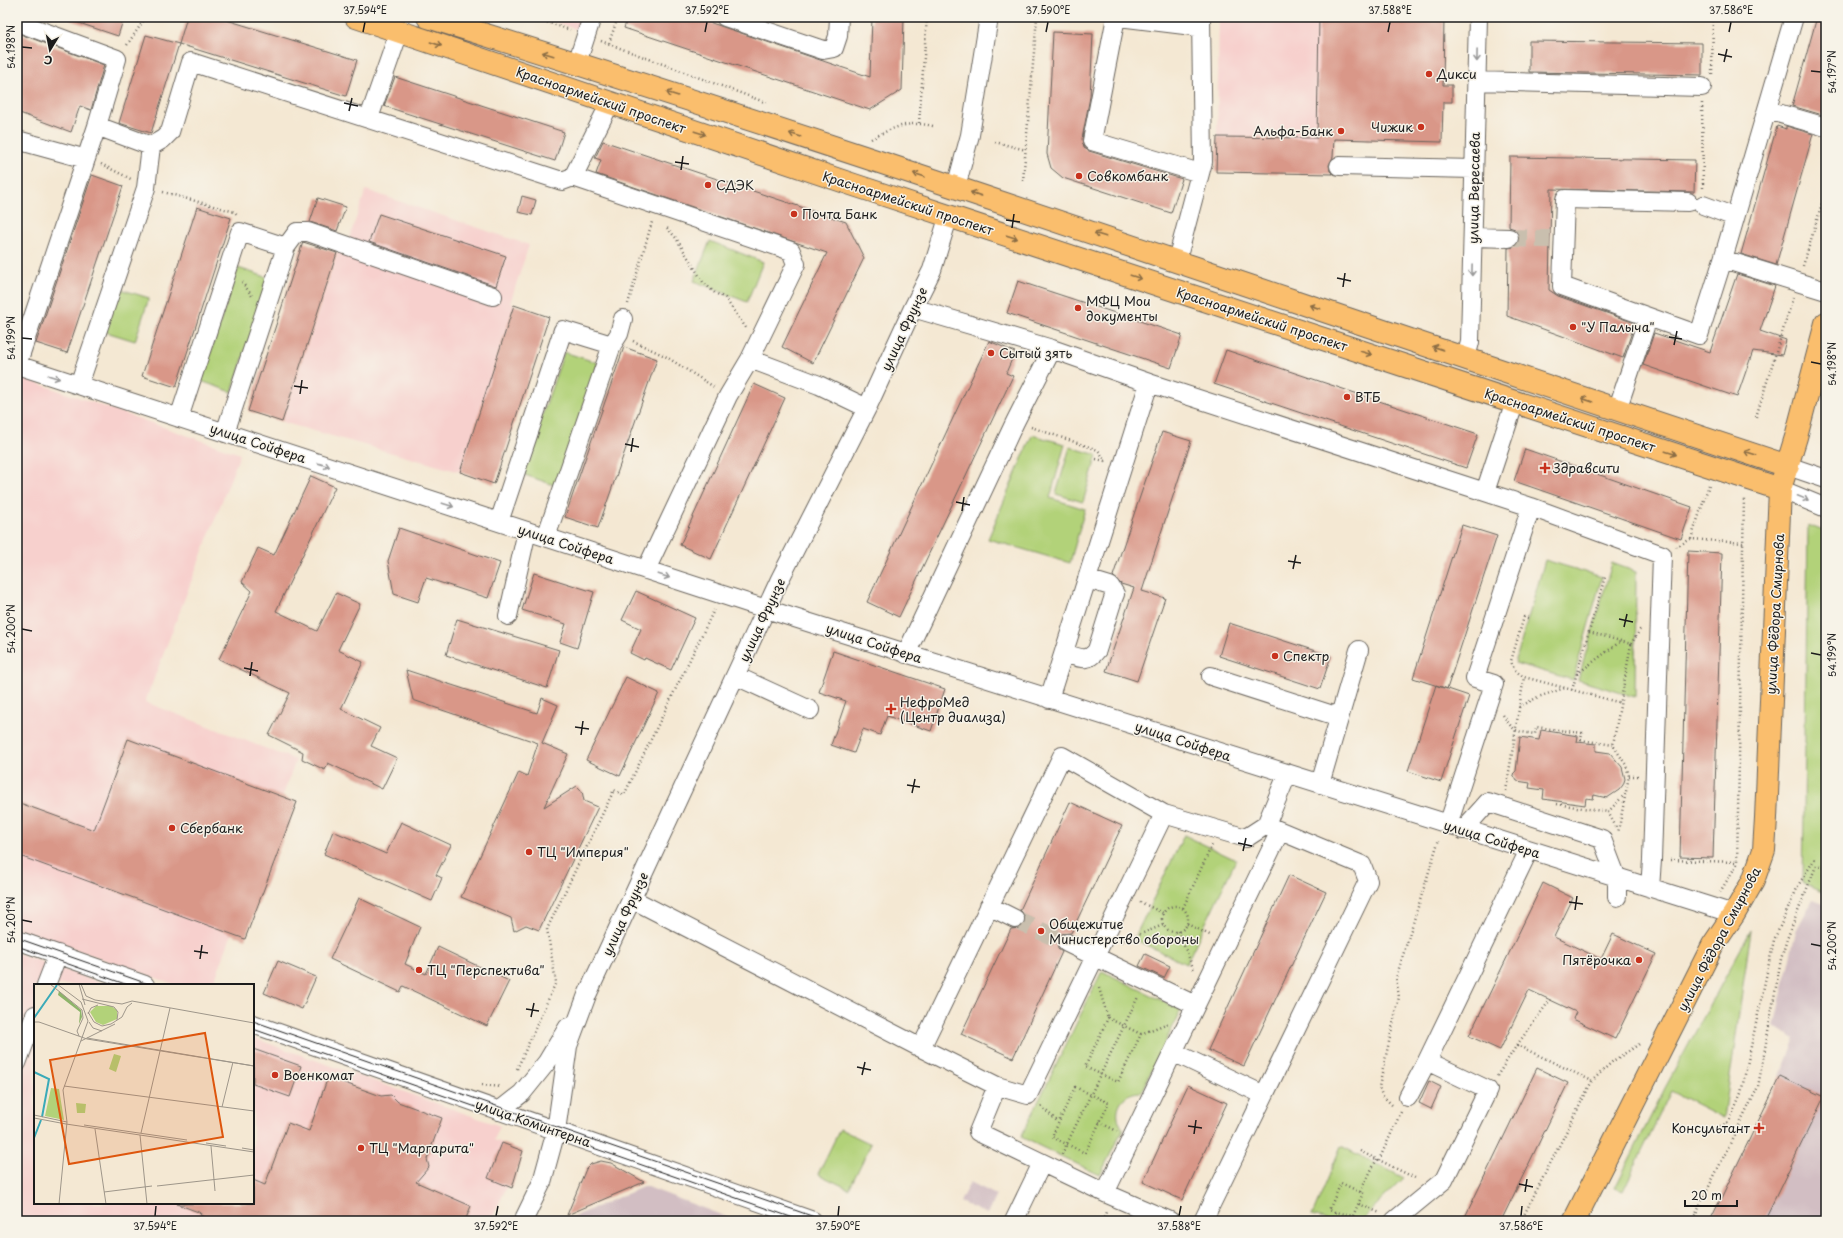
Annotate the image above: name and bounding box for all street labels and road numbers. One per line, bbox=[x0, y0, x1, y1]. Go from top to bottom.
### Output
street label: Красноармейский проспект bbox=[514, 61, 689, 138]
street label: улица Вересаева bbox=[1463, 131, 1484, 244]
street label: Красноармейский проспект bbox=[820, 166, 997, 239]
street label: Красноармейский проспект bbox=[1174, 282, 1351, 355]
street label: улица Фрунзе bbox=[876, 283, 931, 374]
street label: Красноармейский проспект bbox=[1482, 383, 1659, 456]
street label: улица Сойфера bbox=[208, 418, 309, 467]
street label: улица Сойфера bbox=[516, 519, 617, 568]
street label: улица Фёдора Смирнова bbox=[1761, 532, 1788, 695]
street label: улица Фрунзе bbox=[734, 574, 789, 665]
street label: улица Сойфера bbox=[824, 618, 925, 667]
street label: улица Сойфера bbox=[1133, 716, 1234, 765]
street label: улица Сойфера bbox=[1442, 815, 1544, 862]
street label: улица Фёдора Смирнова bbox=[1672, 862, 1765, 1014]
street label: улица Фрунзе bbox=[597, 868, 652, 959]
street label: улица Коминтерна bbox=[473, 1094, 594, 1152]

